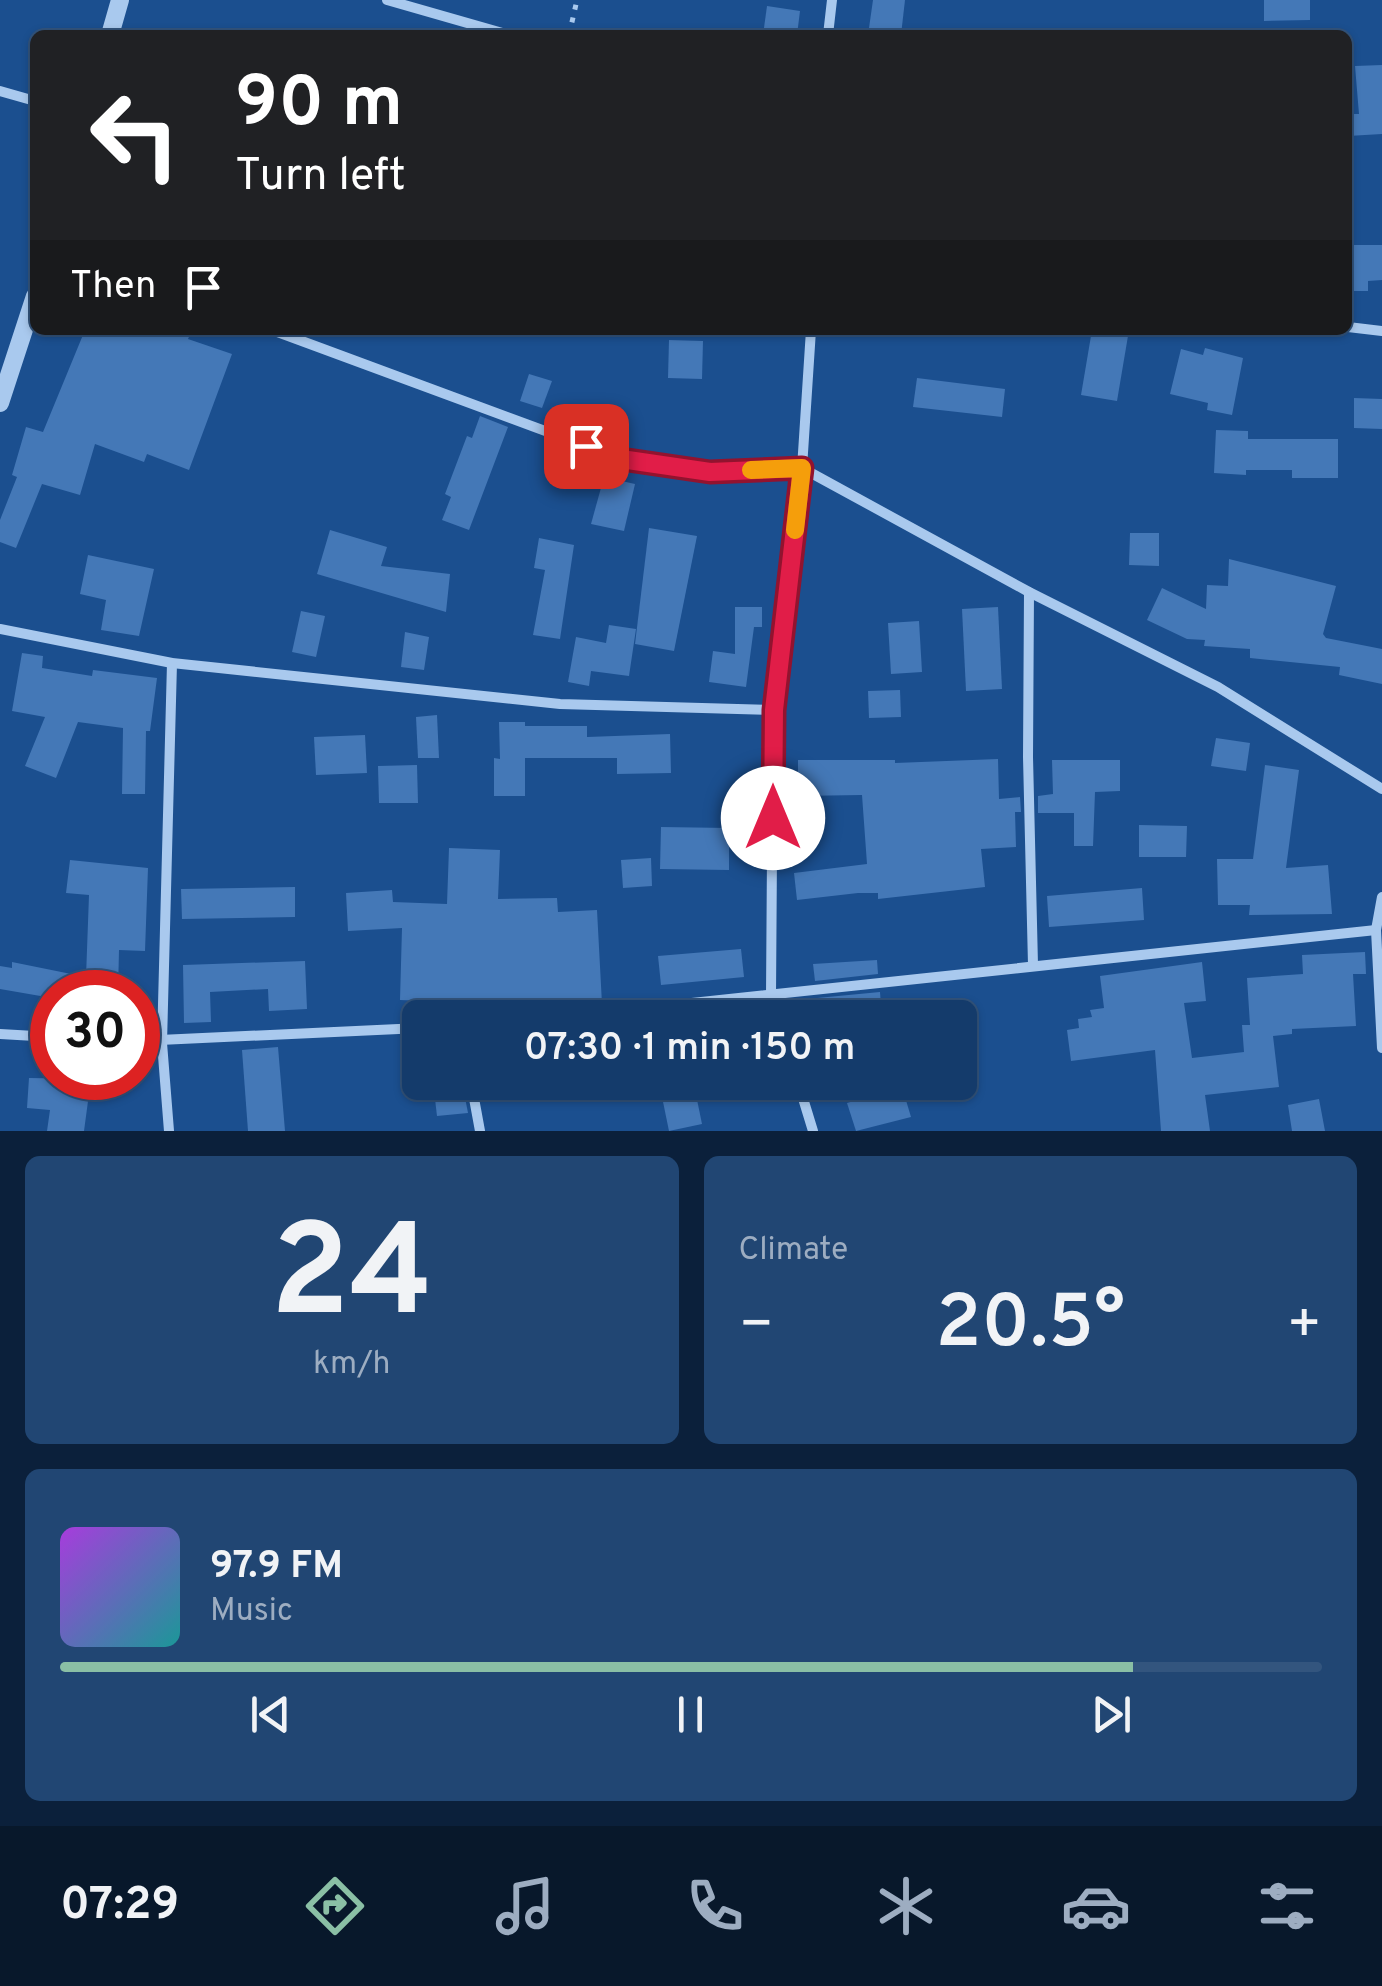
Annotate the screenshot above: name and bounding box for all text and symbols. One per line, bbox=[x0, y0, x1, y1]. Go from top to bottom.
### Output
text: 90 m bbox=[235, 62, 403, 151]
icon: left bbox=[70, 70, 200, 200]
text: Turn left bbox=[235, 149, 406, 206]
icon: arrive bbox=[176, 260, 231, 315]
text: Then bbox=[70, 263, 156, 312]
pin bbox=[544, 404, 629, 489]
icon: arrive bbox=[559, 419, 614, 474]
position arrow bbox=[721, 766, 825, 870]
speed limit sign: 30 bbox=[30, 970, 160, 1100]
text: 07:30 · 1 min · 150 m bbox=[524, 1025, 855, 1074]
text: 24 bbox=[270, 1197, 433, 1362]
text: Climate bbox=[739, 1231, 848, 1271]
text: 20.5° bbox=[935, 1279, 1125, 1374]
text: − bbox=[739, 1292, 774, 1362]
text: + bbox=[1287, 1292, 1322, 1362]
text: km/h bbox=[313, 1345, 391, 1385]
text: 97.9 FM bbox=[210, 1543, 343, 1592]
text: Music bbox=[210, 1592, 293, 1632]
icon: previous bbox=[243, 1687, 298, 1742]
icon: pause bbox=[663, 1687, 718, 1742]
icon: next bbox=[1084, 1687, 1139, 1742]
icon: directions bbox=[300, 1871, 370, 1941]
icon: music bbox=[490, 1871, 560, 1941]
icon: phone bbox=[680, 1871, 750, 1941]
icon: climate bbox=[871, 1871, 941, 1941]
icon: car bbox=[1061, 1871, 1131, 1941]
icon: filters bbox=[1252, 1871, 1322, 1941]
text: 07:29 bbox=[60, 1878, 179, 1935]

